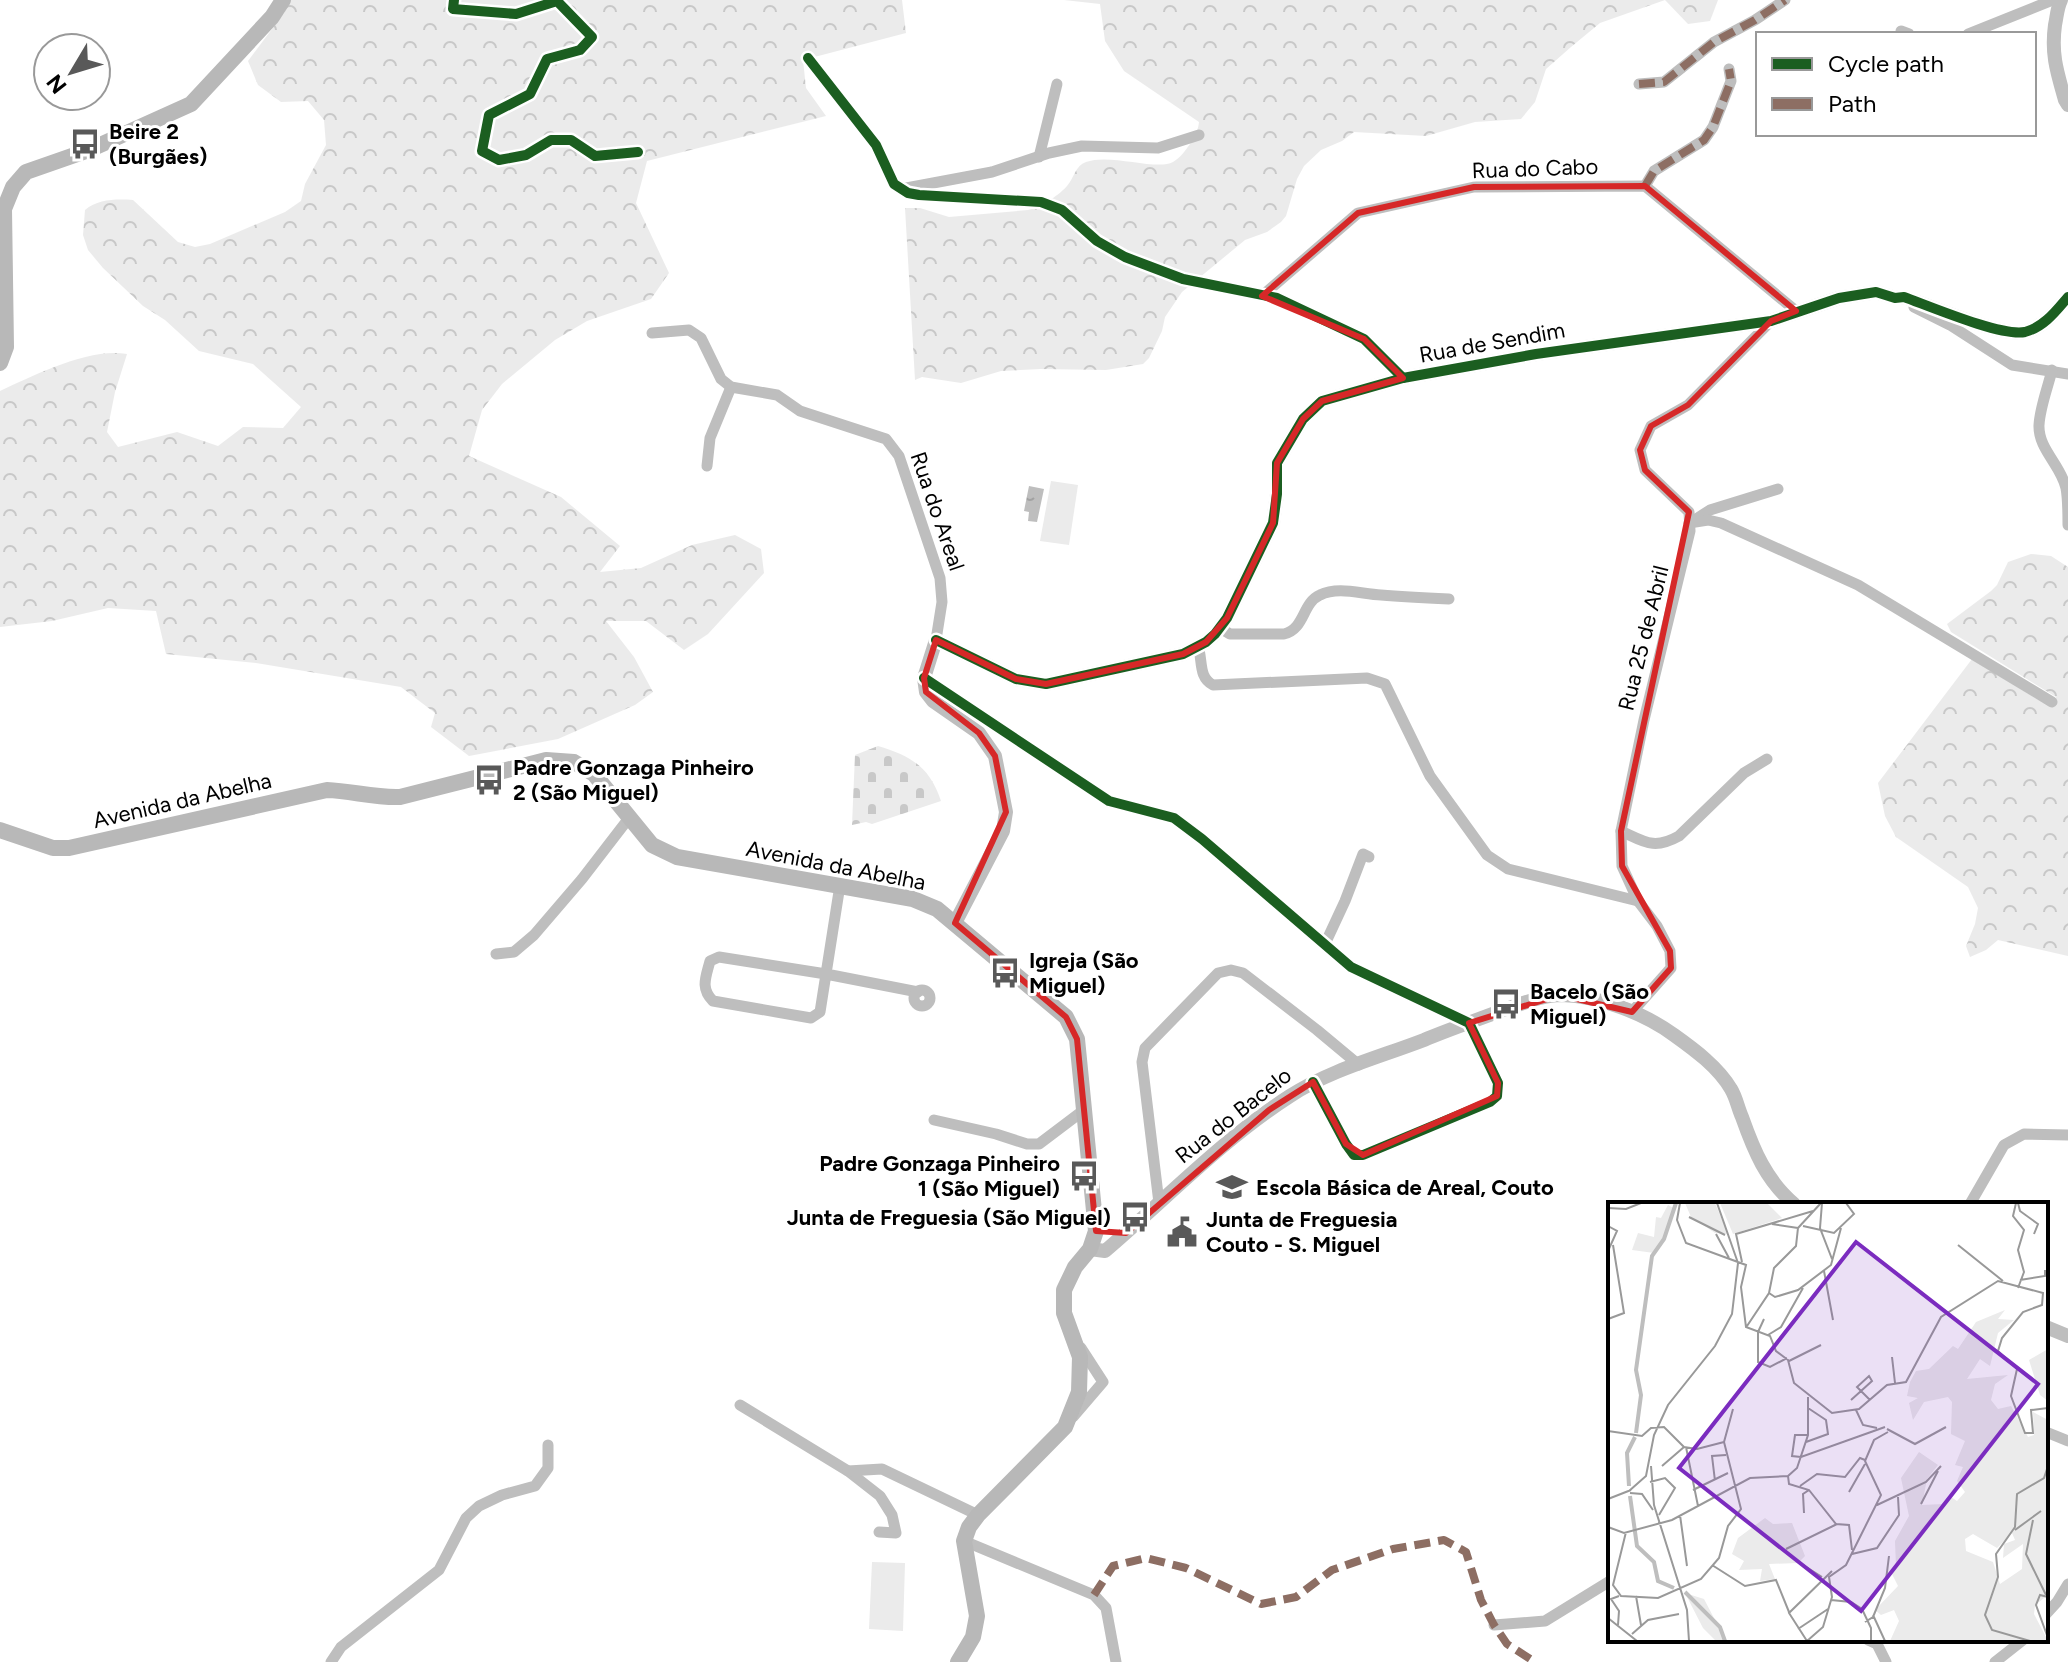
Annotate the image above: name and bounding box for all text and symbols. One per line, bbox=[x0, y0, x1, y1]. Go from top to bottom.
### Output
north arrow bbox=[32, 32, 112, 112]
legend bbox=[1756, 32, 2036, 136]
text: Cycle path bbox=[1828, 49, 1944, 78]
text: N bbox=[41, 69, 73, 99]
text: Path bbox=[1828, 89, 1876, 118]
place label: Beire 2 (Burgães) bbox=[109, 118, 207, 170]
bus stop icon: Beire 2 (Burgães) bbox=[68, 127, 102, 161]
street label: Rua do Cabo bbox=[1471, 153, 1599, 184]
street label: Rua de Sendim bbox=[1417, 316, 1567, 369]
street label: Rua do Areal bbox=[905, 448, 971, 574]
street label: Rua 25 de Abril bbox=[1612, 563, 1675, 713]
place label: Padre Gonzaga Pinheiro 2 (São Miguel) bbox=[513, 754, 754, 806]
bus stop icon: Padre Gonzaga Pinheiro 2 (São Miguel) bbox=[472, 763, 506, 797]
street label: Avenida da Abelha bbox=[90, 767, 274, 834]
street label: Avenida da Abelha bbox=[744, 835, 928, 896]
place label: Igreja (São Miguel) bbox=[1029, 947, 1139, 999]
bus stop icon: Igreja (São Miguel) bbox=[988, 956, 1022, 990]
place label: Bacelo (São Miguel) bbox=[1530, 978, 1649, 1030]
bus stop icon: Bacelo (São Miguel) bbox=[1489, 987, 1523, 1021]
street label: Rua do Bacelo bbox=[1170, 1062, 1297, 1169]
place label: Padre Gonzaga Pinheiro 1 (São Miguel) bbox=[819, 1150, 1060, 1202]
bus stop icon: Padre Gonzaga Pinheiro 1 (São Miguel) bbox=[1067, 1159, 1101, 1193]
school or university icon: Escola Básica de Areal, Couto bbox=[1215, 1170, 1249, 1204]
place label: Escola Básica de Areal, Couto bbox=[1256, 1174, 1554, 1201]
bus stop icon: Junta de Freguesia (São Miguel) bbox=[1118, 1200, 1152, 1234]
inset map bbox=[1608, 1202, 2048, 1642]
place label: Junta de Freguesia (São Miguel) bbox=[787, 1204, 1111, 1231]
place label: Junta de Freguesia Couto - S. Miguel bbox=[1206, 1206, 1397, 1258]
public building icon: Junta de Freguesia Couto - S. Miguel bbox=[1165, 1215, 1199, 1249]

